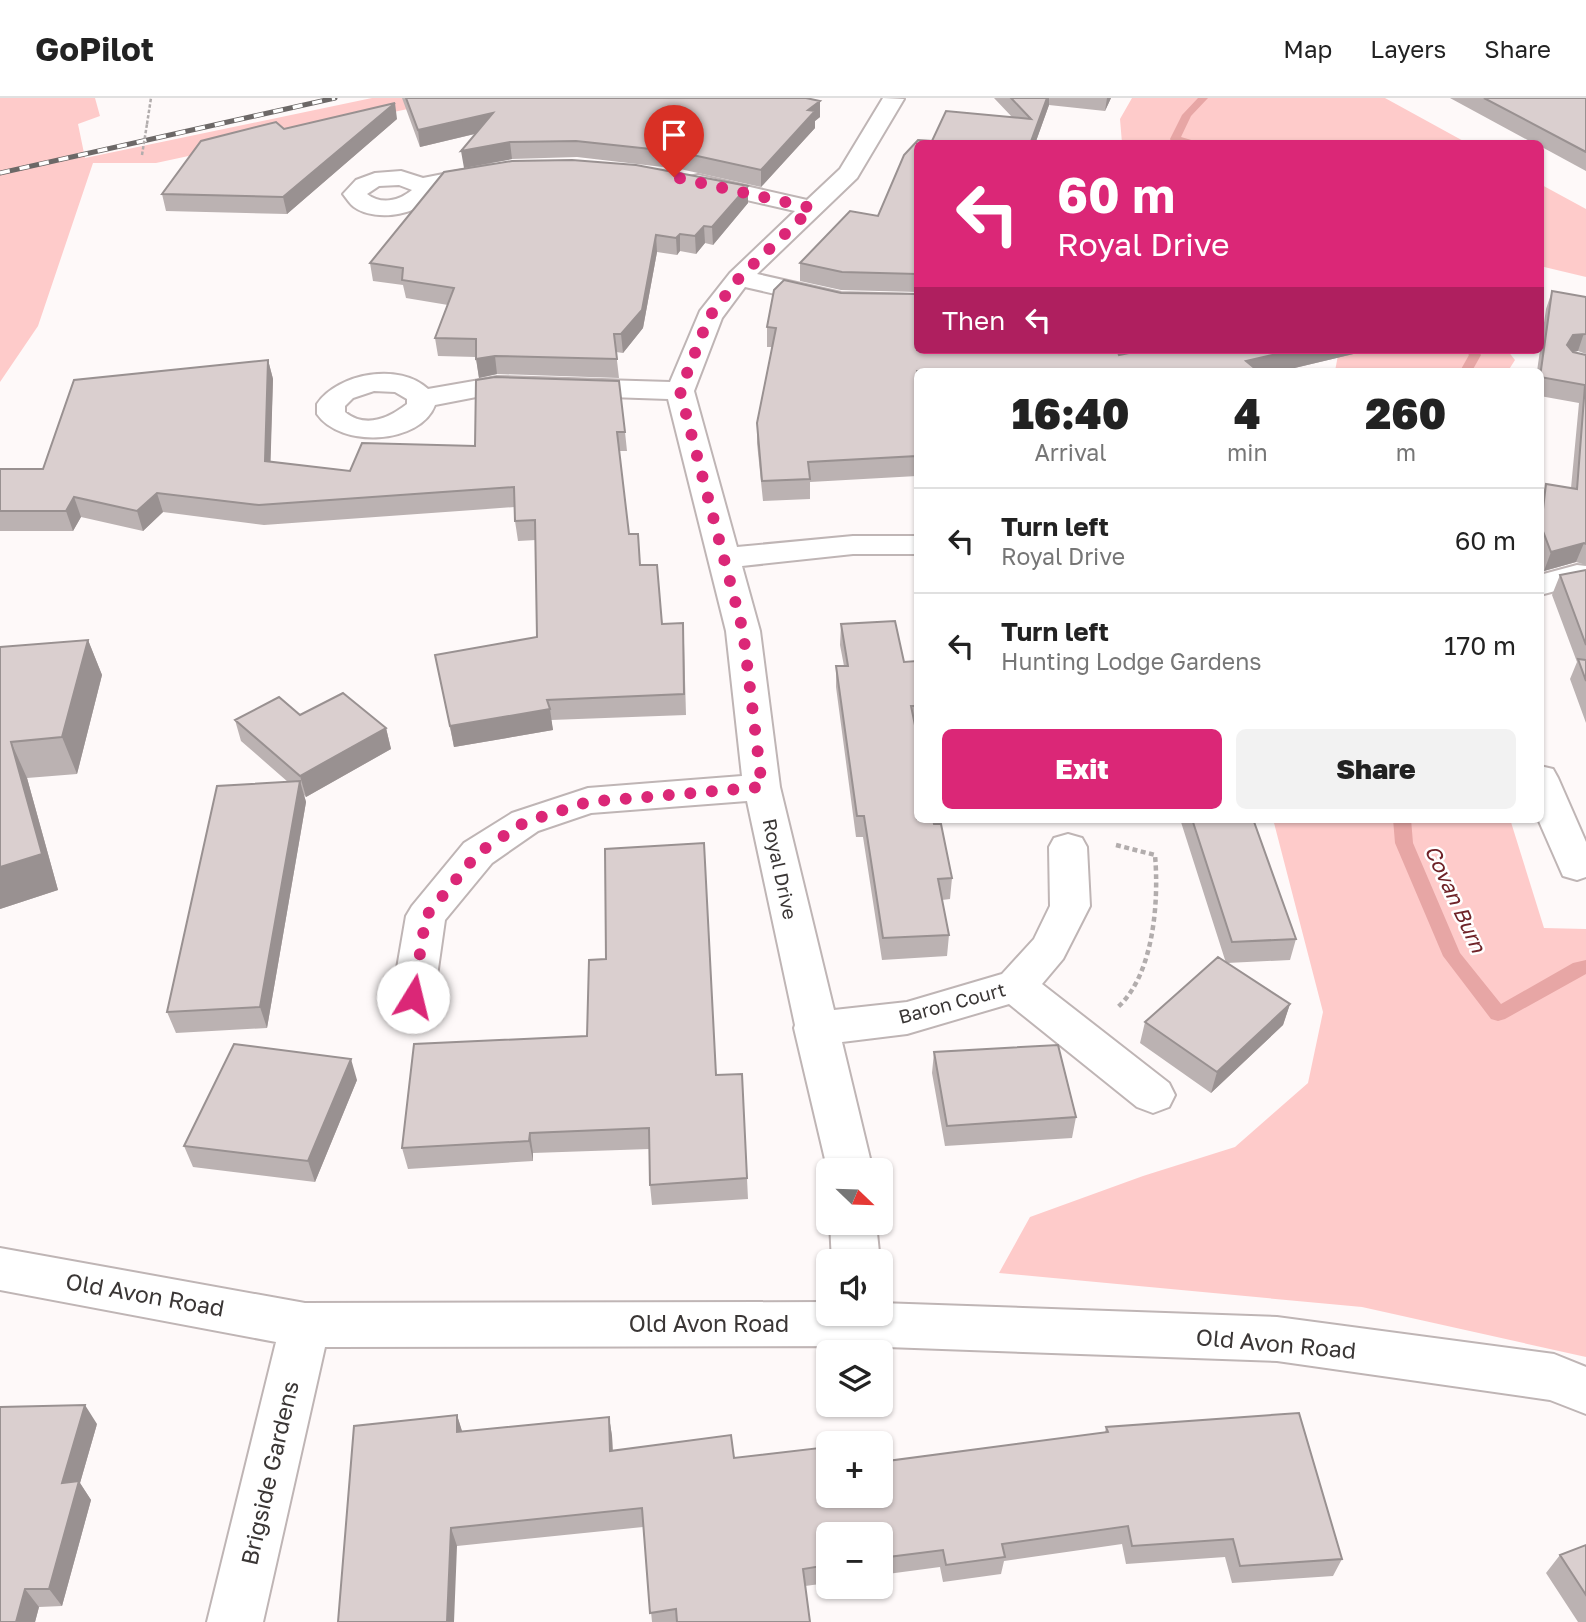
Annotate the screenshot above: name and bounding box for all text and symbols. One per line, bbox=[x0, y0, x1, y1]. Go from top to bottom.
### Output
text: GoPilot bbox=[35, 29, 154, 68]
text: Map bbox=[1283, 34, 1332, 63]
text: Layers bbox=[1370, 34, 1446, 63]
text: Share bbox=[1484, 34, 1551, 63]
pin bbox=[644, 105, 704, 177]
icon: arrive bbox=[655, 116, 693, 154]
text: 60 m bbox=[1057, 165, 1175, 224]
icon: left bbox=[942, 168, 1033, 259]
text: Royal Drive bbox=[1057, 225, 1230, 263]
icon: left bbox=[1019, 301, 1057, 339]
text: Then bbox=[942, 305, 1005, 336]
text: 16:40 bbox=[1012, 388, 1129, 438]
text: 4 bbox=[1234, 388, 1261, 438]
text: 260 bbox=[1365, 388, 1446, 438]
text: Arrival bbox=[1034, 438, 1107, 466]
text: min bbox=[1227, 438, 1268, 466]
text: m bbox=[1396, 438, 1416, 466]
text: Turn left bbox=[1001, 511, 1109, 542]
icon: left bbox=[942, 522, 980, 560]
text: 60 m bbox=[1455, 525, 1516, 556]
text: Royal Drive bbox=[1001, 542, 1125, 570]
text: Turn left bbox=[1001, 616, 1109, 647]
icon: left bbox=[942, 627, 980, 665]
text: 170 m bbox=[1444, 630, 1516, 661]
text: Hunting Lodge Gardens bbox=[1001, 647, 1262, 675]
button: Exit bbox=[942, 729, 1222, 809]
button: Share bbox=[1236, 729, 1516, 809]
street label: Royal Drive bbox=[759, 816, 802, 921]
water label: Covan Burn bbox=[1420, 841, 1493, 957]
position arrow bbox=[376, 960, 450, 1034]
street label: Baron Court bbox=[896, 977, 1008, 1028]
north arrow bbox=[816, 1158, 892, 1236]
map controls bbox=[816, 1158, 893, 1599]
button: sound bbox=[816, 1249, 893, 1326]
street label: Old Avon Road bbox=[64, 1266, 227, 1322]
street label: Old Avon Road bbox=[629, 1309, 789, 1337]
street label: Old Avon Road bbox=[1195, 1322, 1357, 1364]
button: layers bbox=[816, 1340, 893, 1417]
street label: Brigside Gardens bbox=[234, 1378, 304, 1568]
button: + bbox=[816, 1431, 893, 1508]
button: − bbox=[816, 1522, 893, 1599]

